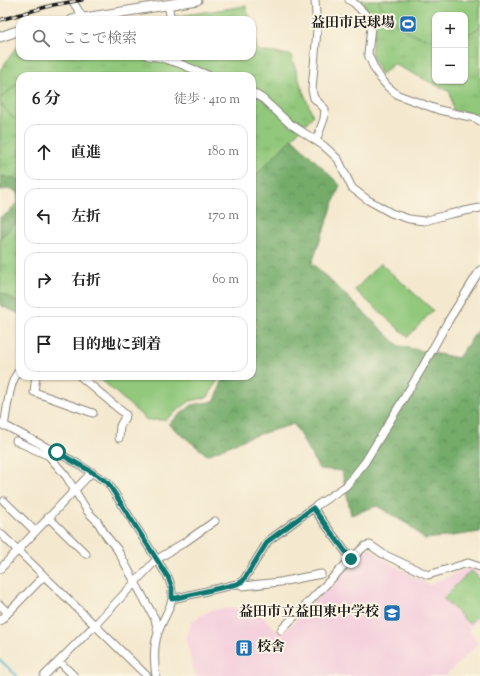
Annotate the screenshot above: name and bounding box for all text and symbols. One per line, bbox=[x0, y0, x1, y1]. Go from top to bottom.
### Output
map controls bbox=[432, 12, 468, 84]
button: + bbox=[432, 12, 468, 48]
place label: 益田市民球場 bbox=[311, 14, 395, 34]
sports icon: 益田市民球場 bbox=[398, 14, 418, 34]
search box bbox=[16, 16, 256, 60]
icon: search bbox=[30, 27, 52, 49]
text: ここで検索 bbox=[62, 29, 137, 50]
button: − bbox=[432, 48, 468, 84]
text: 6 分 bbox=[32, 88, 61, 112]
text: 徒歩 · 410 m bbox=[174, 91, 240, 109]
icon: ahead bbox=[33, 141, 55, 163]
text: 直進 bbox=[71, 143, 101, 164]
text: 180 m bbox=[208, 143, 239, 161]
icon: left bbox=[33, 205, 55, 227]
text: 左折 bbox=[71, 207, 101, 228]
text: 170 m bbox=[208, 207, 239, 225]
icon: right bbox=[33, 269, 55, 291]
text: 右折 bbox=[71, 271, 101, 292]
text: 60 m bbox=[212, 271, 239, 289]
icon: arrive bbox=[33, 333, 55, 355]
text: 目的地に到着 bbox=[71, 335, 161, 356]
route start bbox=[48, 443, 66, 461]
route end bbox=[342, 550, 360, 568]
place label: 益田市立益田東中学校 bbox=[239, 603, 379, 623]
school or university icon: 益田市立益田東中学校 bbox=[382, 603, 402, 623]
building icon: 校舎 bbox=[234, 638, 254, 658]
place label: 校舎 bbox=[257, 638, 285, 658]

